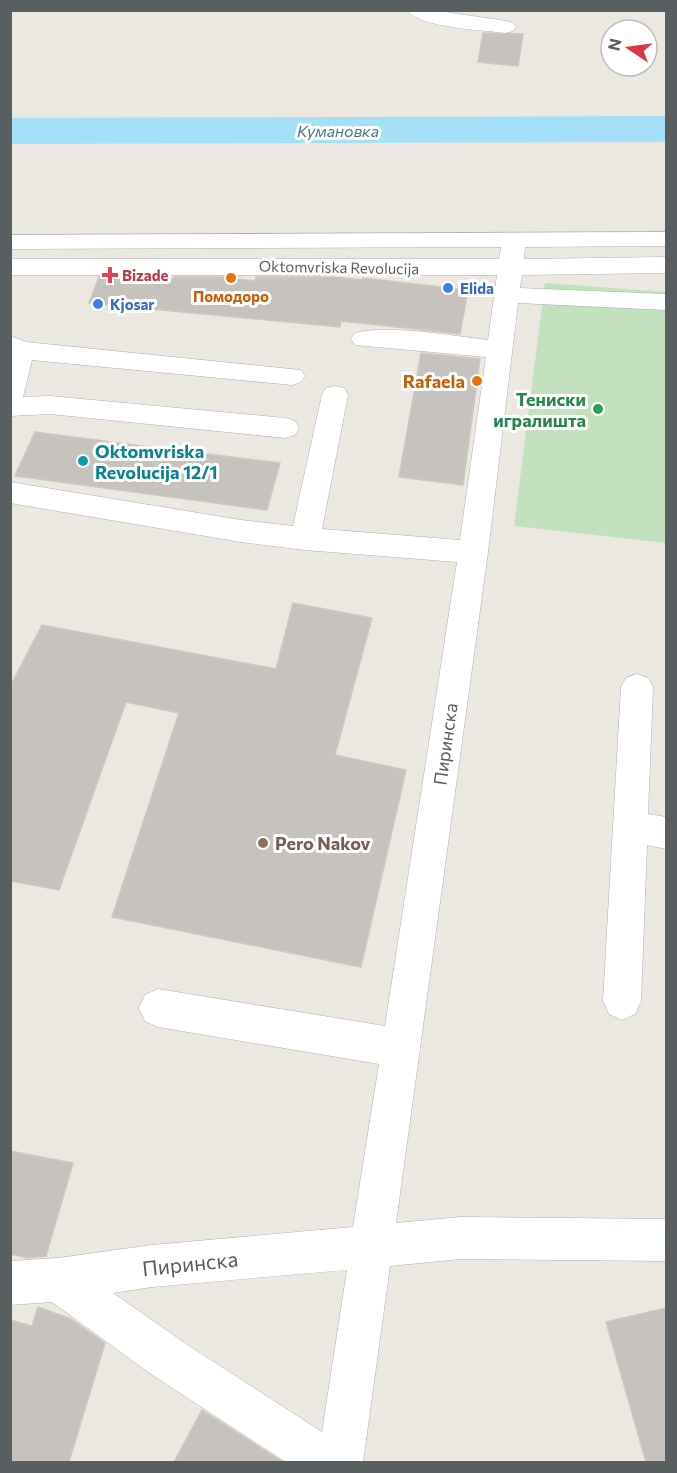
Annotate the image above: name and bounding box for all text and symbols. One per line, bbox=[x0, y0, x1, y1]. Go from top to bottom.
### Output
north arrow bbox=[599, 18, 659, 78]
text: N bbox=[603, 37, 625, 52]
water label: Кумановка bbox=[297, 121, 379, 140]
street label: Oktomvriska Revolucija bbox=[259, 257, 419, 277]
place label: Bizade bbox=[122, 266, 169, 284]
marker: Bizade bbox=[103, 268, 117, 282]
marker: Помодоро bbox=[224, 271, 238, 285]
place label: Elida bbox=[460, 279, 494, 297]
marker: Elida bbox=[441, 281, 455, 295]
place label: Помодоро bbox=[193, 287, 269, 305]
place label: Kjosar bbox=[110, 295, 155, 313]
marker: Kjosar bbox=[91, 297, 105, 311]
place label: Rafaela bbox=[403, 370, 465, 392]
marker: Rafaela bbox=[470, 374, 484, 388]
place label: Тениски игралишта bbox=[493, 388, 586, 431]
marker: Тениски игралишта bbox=[591, 402, 605, 416]
place label: Oktomvriska Revolucija 12/1 bbox=[95, 440, 218, 483]
marker: Oktomvriska Revolucija 12/1 bbox=[76, 454, 90, 468]
street label: Пиринска bbox=[428, 702, 462, 786]
place label: Pero Nakov bbox=[275, 832, 371, 854]
marker: Pero Nakov bbox=[256, 836, 270, 850]
street label: Пиринска bbox=[141, 1246, 239, 1280]

